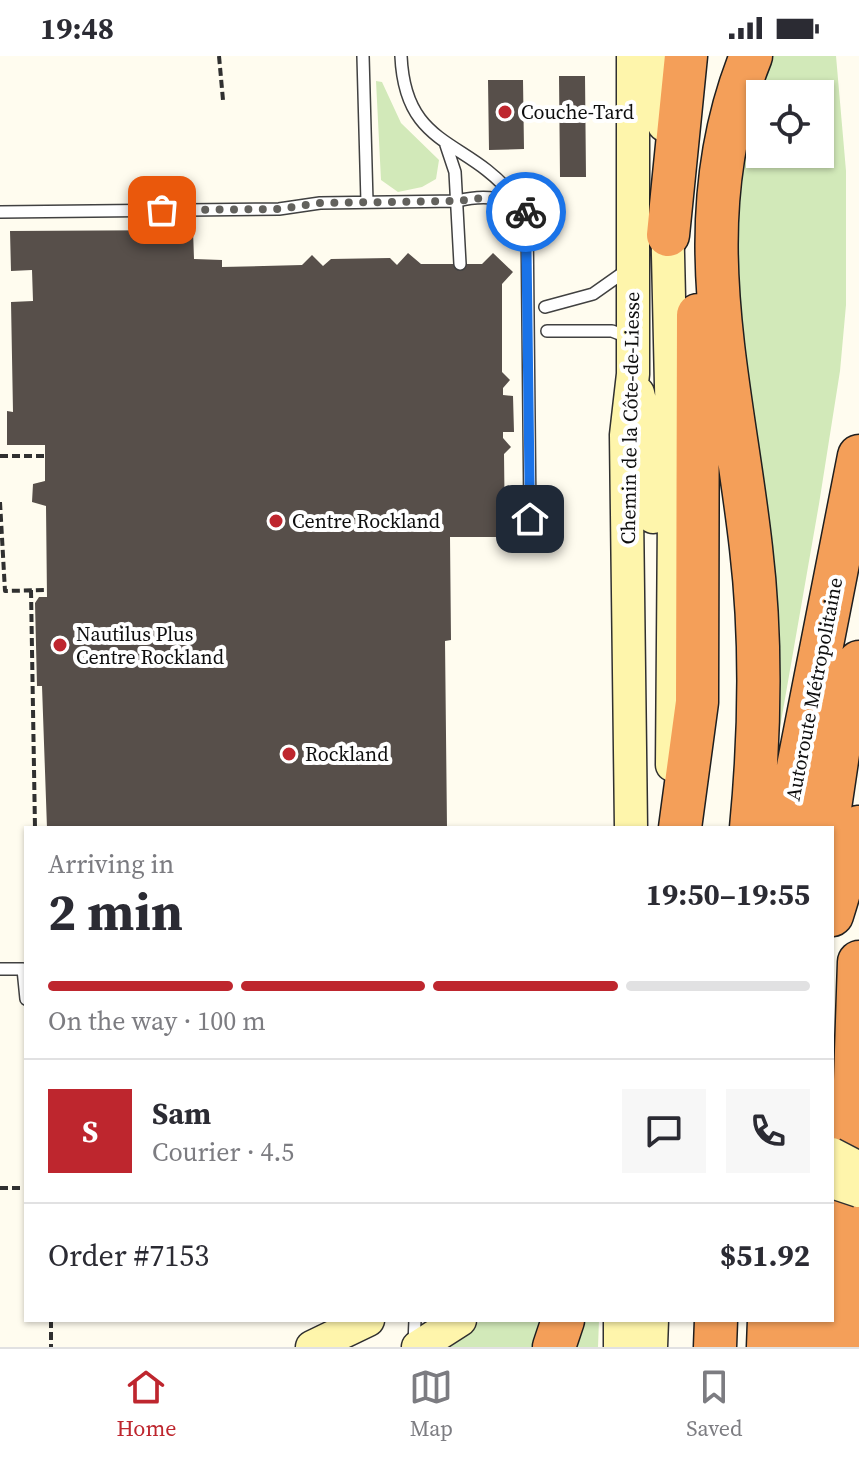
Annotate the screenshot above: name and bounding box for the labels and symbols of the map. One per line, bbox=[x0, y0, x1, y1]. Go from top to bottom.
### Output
place label: Couche-Tard bbox=[521, 98, 635, 126]
marker: Couche-Tard bbox=[496, 103, 514, 121]
courier bbox=[486, 172, 566, 252]
pin bbox=[128, 176, 196, 244]
street label: Chemin de la Côte-de-Liesse bbox=[614, 291, 646, 545]
pin bbox=[496, 485, 564, 553]
place label: Centre Rockland bbox=[292, 507, 441, 535]
marker: Centre Rockland bbox=[267, 512, 285, 530]
street label: Autoroute Métropolitaine bbox=[779, 575, 849, 803]
place label: Nautilus Plus Centre Rockland bbox=[76, 620, 225, 671]
marker: Nautilus Plus Centre Rockland bbox=[51, 636, 69, 654]
place label: Rockland bbox=[305, 740, 389, 768]
marker: Rockland bbox=[280, 745, 298, 763]

